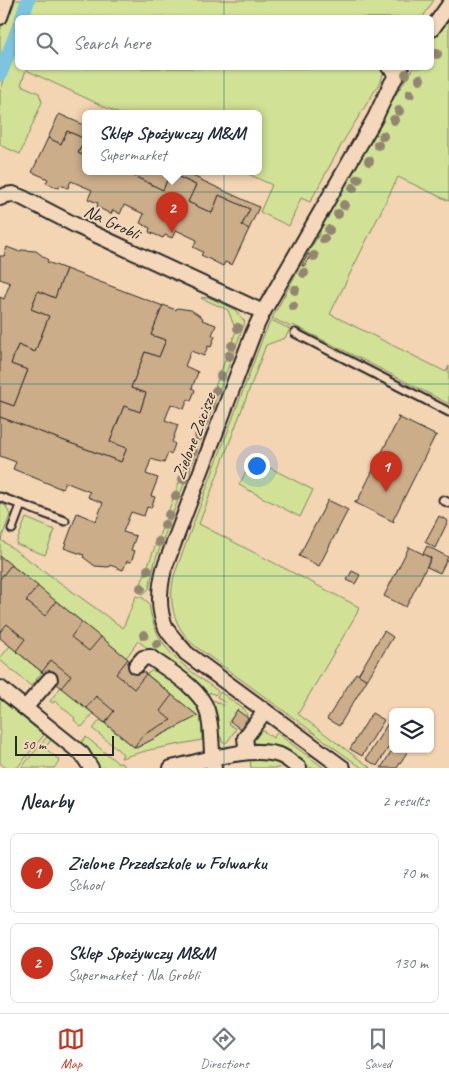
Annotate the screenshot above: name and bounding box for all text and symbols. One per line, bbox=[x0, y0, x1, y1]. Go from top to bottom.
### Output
search box bbox=[15, 15, 434, 70]
icon: search bbox=[33, 29, 61, 57]
text: Search here bbox=[73, 31, 150, 55]
popup bbox=[82, 110, 262, 175]
text: Sklep Spożywczy M&M bbox=[99, 121, 245, 145]
text: Supermarket bbox=[99, 145, 167, 165]
pin: 2 bbox=[156, 192, 188, 233]
street label: Na Grobli bbox=[81, 200, 146, 246]
street label: Zielone Zacisze bbox=[167, 389, 221, 482]
pin: 1 bbox=[370, 451, 402, 492]
your location bbox=[244, 453, 270, 479]
map controls bbox=[389, 708, 434, 753]
button: layers bbox=[389, 708, 434, 753]
scale bar bbox=[15, 733, 114, 756]
text: 50 m bbox=[22, 736, 46, 753]
text: Nearby bbox=[20, 788, 73, 814]
text: 2 results bbox=[382, 791, 429, 811]
text: Zielone Przedszkole w Folwarku bbox=[68, 851, 266, 875]
text: 1 bbox=[33, 863, 41, 883]
text: 70 m bbox=[401, 863, 428, 883]
text: School bbox=[68, 875, 102, 895]
text: Sklep Spożywczy M&M bbox=[68, 941, 215, 965]
text: 2 bbox=[33, 953, 41, 973]
text: 130 m bbox=[394, 953, 428, 973]
text: Supermarket · Na Grobli bbox=[68, 965, 199, 985]
tab: Map bbox=[57, 1025, 85, 1072]
tab: Directions bbox=[200, 1025, 249, 1072]
tab: Saved bbox=[364, 1025, 392, 1072]

